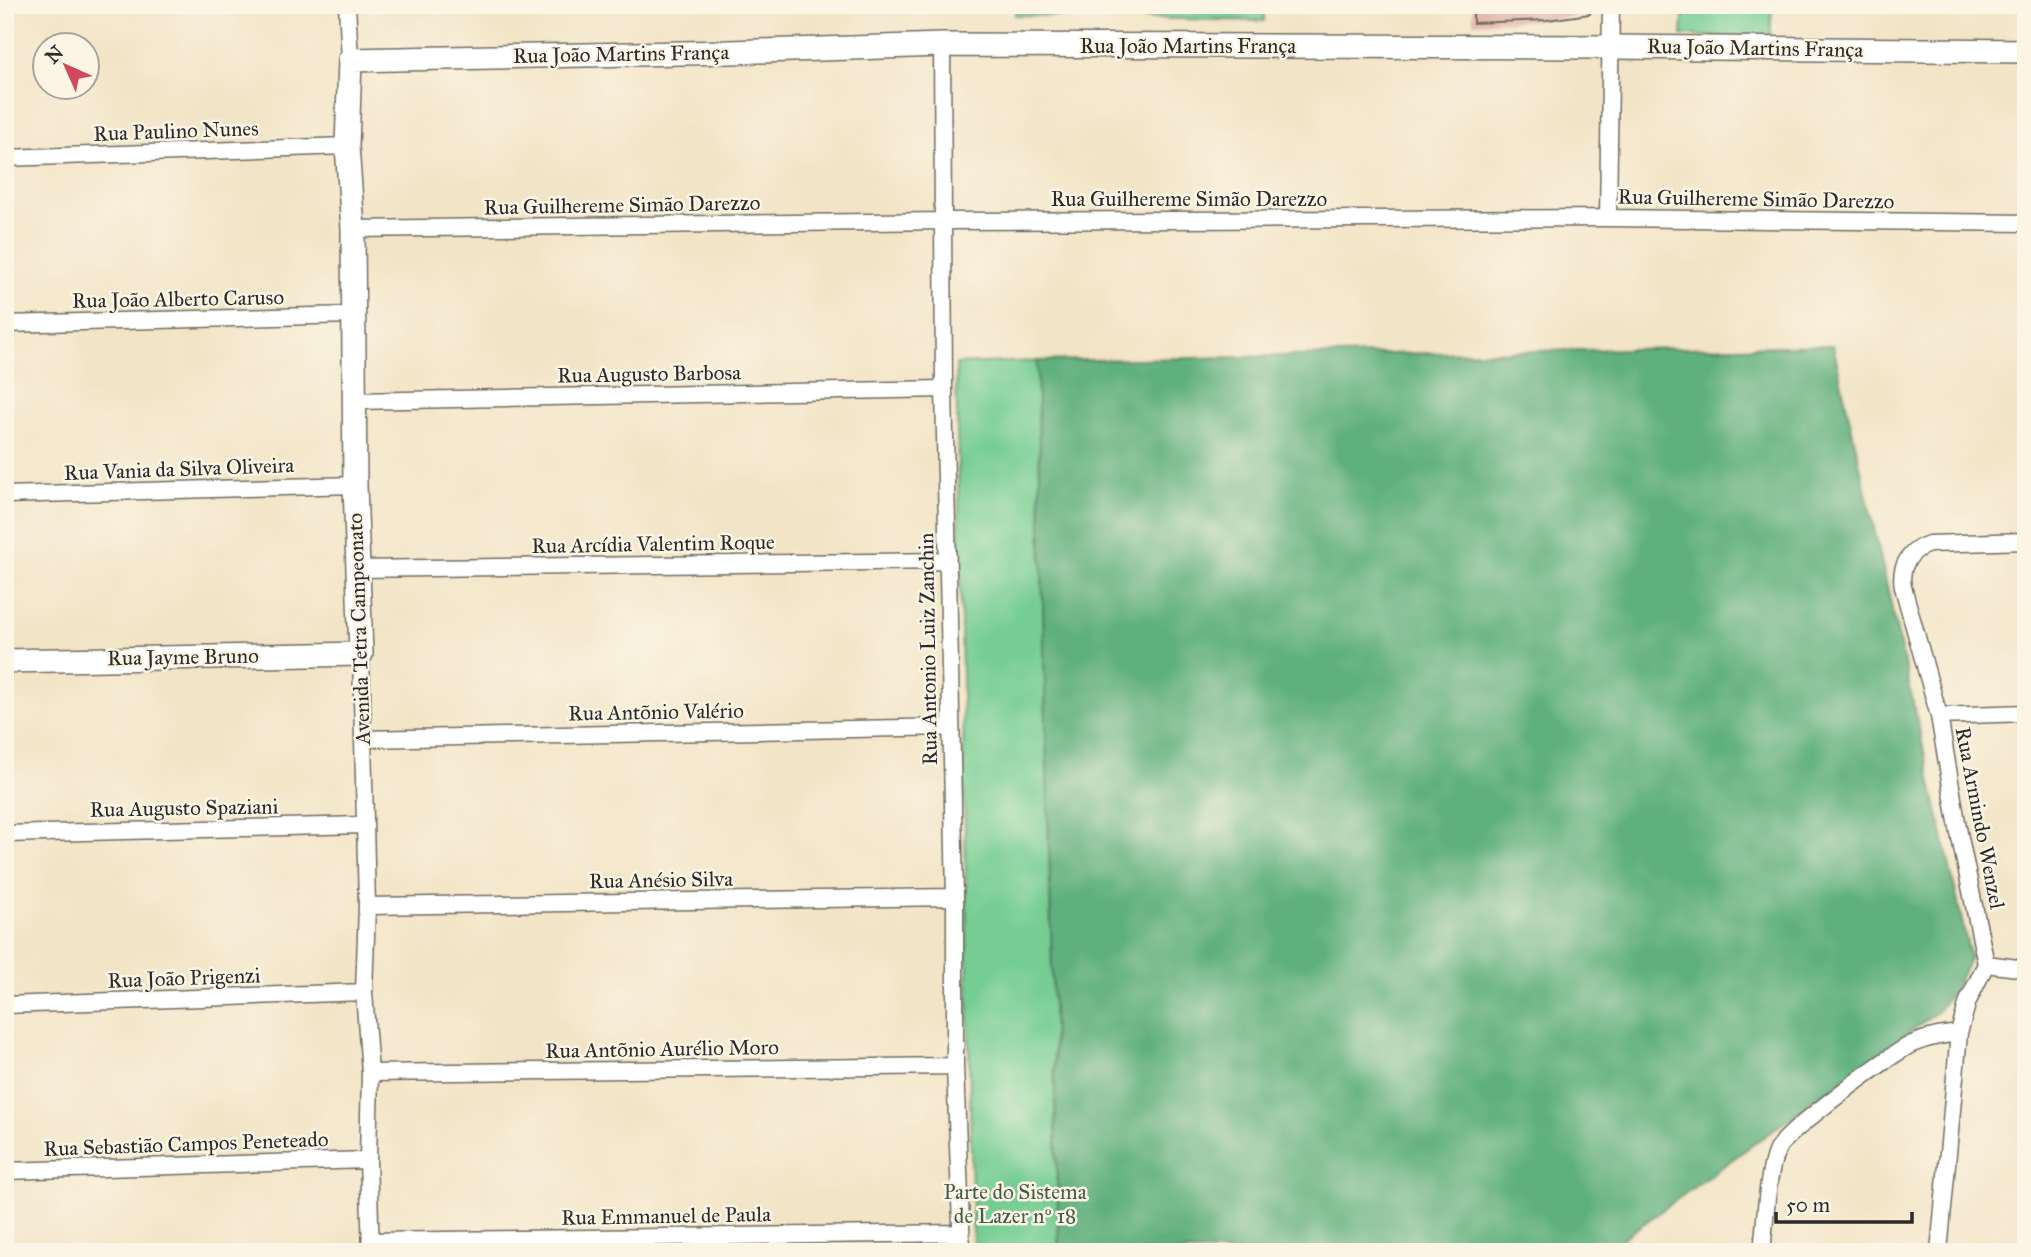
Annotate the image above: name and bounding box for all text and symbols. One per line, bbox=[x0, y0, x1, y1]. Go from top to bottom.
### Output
north arrow bbox=[32, 32, 102, 102]
street label: Rua João Martins França bbox=[1080, 33, 1296, 59]
street label: Rua João Martins França bbox=[1647, 33, 1863, 63]
street label: Rua João Martins França bbox=[513, 39, 729, 69]
text: N bbox=[40, 40, 68, 68]
street label: Rua Paulino Nunes bbox=[93, 115, 259, 147]
street label: Rua Guilhereme Simão Darezzo bbox=[1618, 184, 1895, 214]
street label: Rua Guilhereme Simão Darezzo bbox=[1051, 186, 1328, 212]
street label: Rua Guilhereme Simão Darezzo bbox=[484, 190, 761, 220]
street label: Rua João Alberto Caruso bbox=[72, 284, 285, 314]
street label: Rua Augusto Barbosa bbox=[557, 359, 741, 389]
street label: Rua Vania da Silva Oliveira bbox=[63, 452, 295, 486]
street label: Avenida Tetra Campeonato bbox=[342, 512, 376, 746]
street label: Rua Arcídia Valentim Roque bbox=[531, 529, 775, 559]
street label: Rua Antonio Luiz Zanchin bbox=[913, 532, 943, 766]
street label: Rua Jayme Bruno bbox=[107, 643, 259, 671]
street label: Rua Antõnio Valério bbox=[568, 697, 744, 727]
street label: Rua Armindo Wenzel bbox=[1950, 725, 2010, 912]
street label: Rua Augusto Spaziani bbox=[89, 793, 279, 823]
street label: Rua Anésio Silva bbox=[589, 866, 733, 894]
street label: Rua João Prigenzi bbox=[107, 962, 261, 994]
street label: Rua Antõnio Aurélio Moro bbox=[545, 1034, 779, 1064]
street label: Rua Sebastião Campos Peneteado bbox=[43, 1126, 329, 1162]
park label: Parte do Sistema de Lazer nº 18 bbox=[943, 1179, 1087, 1229]
scale bar bbox=[1776, 1180, 1912, 1224]
text: 50 m bbox=[1786, 1192, 1831, 1218]
street label: Rua Emmanuel de Paula bbox=[561, 1201, 771, 1231]

